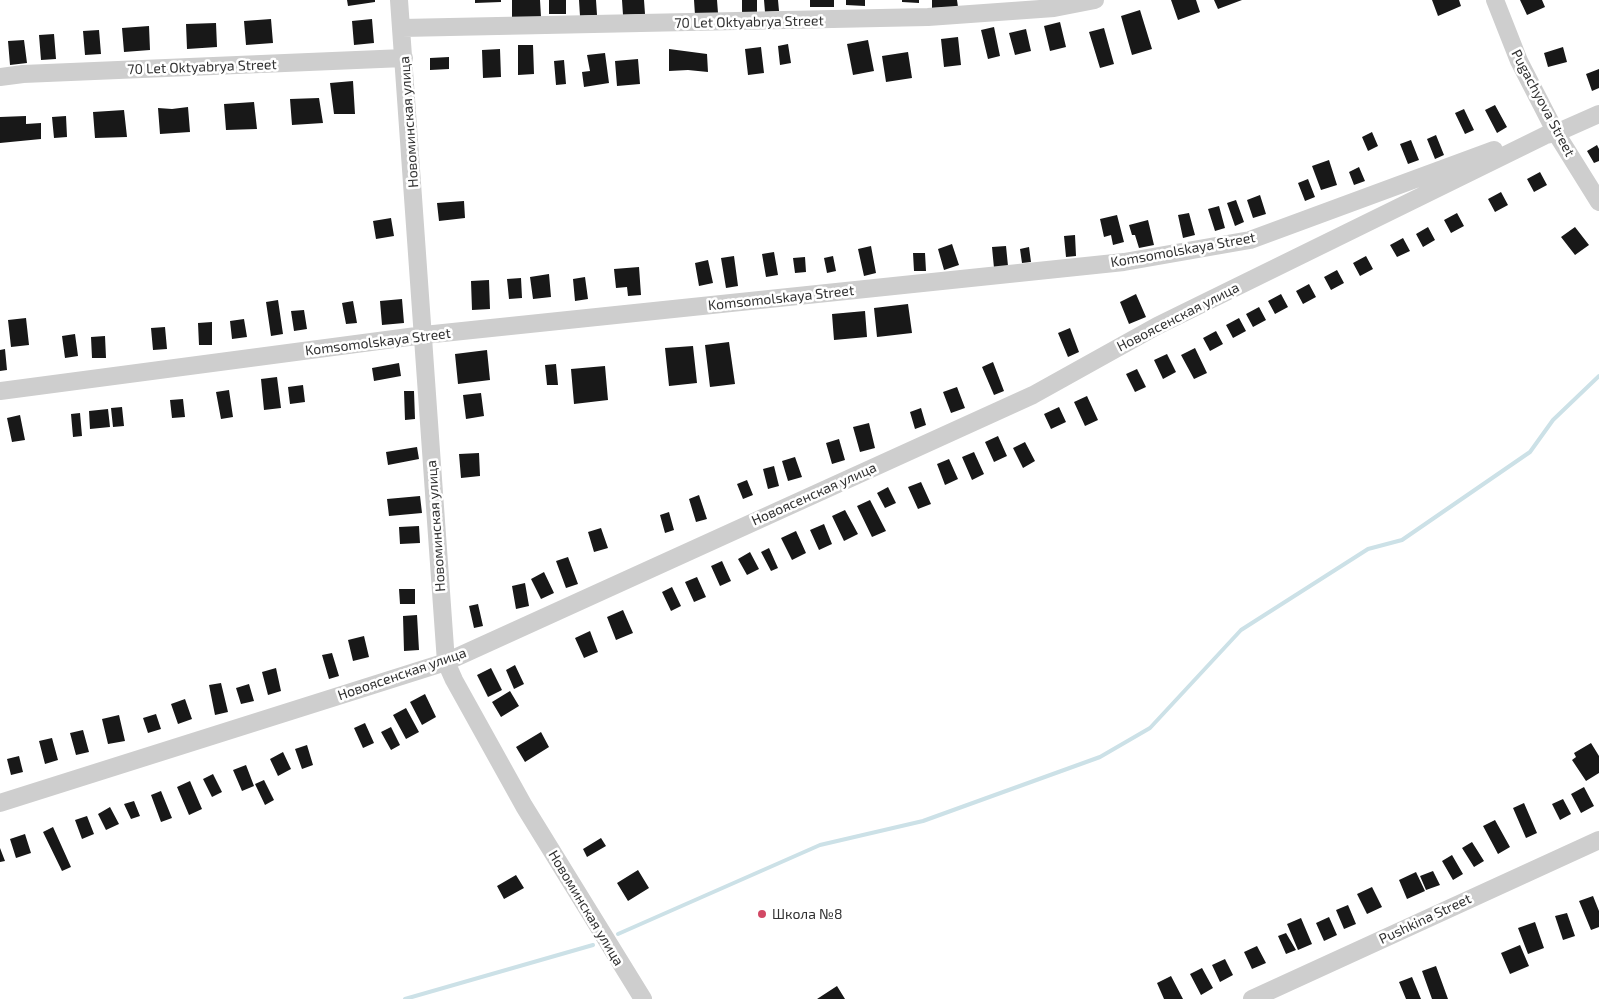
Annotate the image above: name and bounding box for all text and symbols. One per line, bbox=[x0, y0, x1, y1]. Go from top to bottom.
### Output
street label: 70 Let Oktyabrya Street bbox=[674, 12, 824, 32]
street label: Pugachyova Street bbox=[1508, 47, 1578, 159]
street label: 70 Let Oktyabrya Street bbox=[127, 56, 277, 78]
street label: Новоминская улица bbox=[396, 56, 422, 188]
street label: Komsomolskaya Street bbox=[1109, 229, 1257, 271]
street label: Новоясенская улица bbox=[1114, 279, 1242, 355]
street label: Komsomolskaya Street bbox=[707, 282, 855, 314]
street label: Komsomolskaya Street bbox=[304, 325, 452, 359]
street label: Новоясенская улица bbox=[749, 459, 879, 529]
street label: Новоминская улица bbox=[423, 460, 449, 592]
street label: Новоясенская улица bbox=[335, 644, 469, 704]
street label: Новоминская улица bbox=[545, 847, 627, 969]
street label: Pushkina Street bbox=[1376, 890, 1474, 948]
place label: Школа №8 bbox=[772, 906, 843, 922]
marker: Школа №8 bbox=[756, 908, 768, 920]

